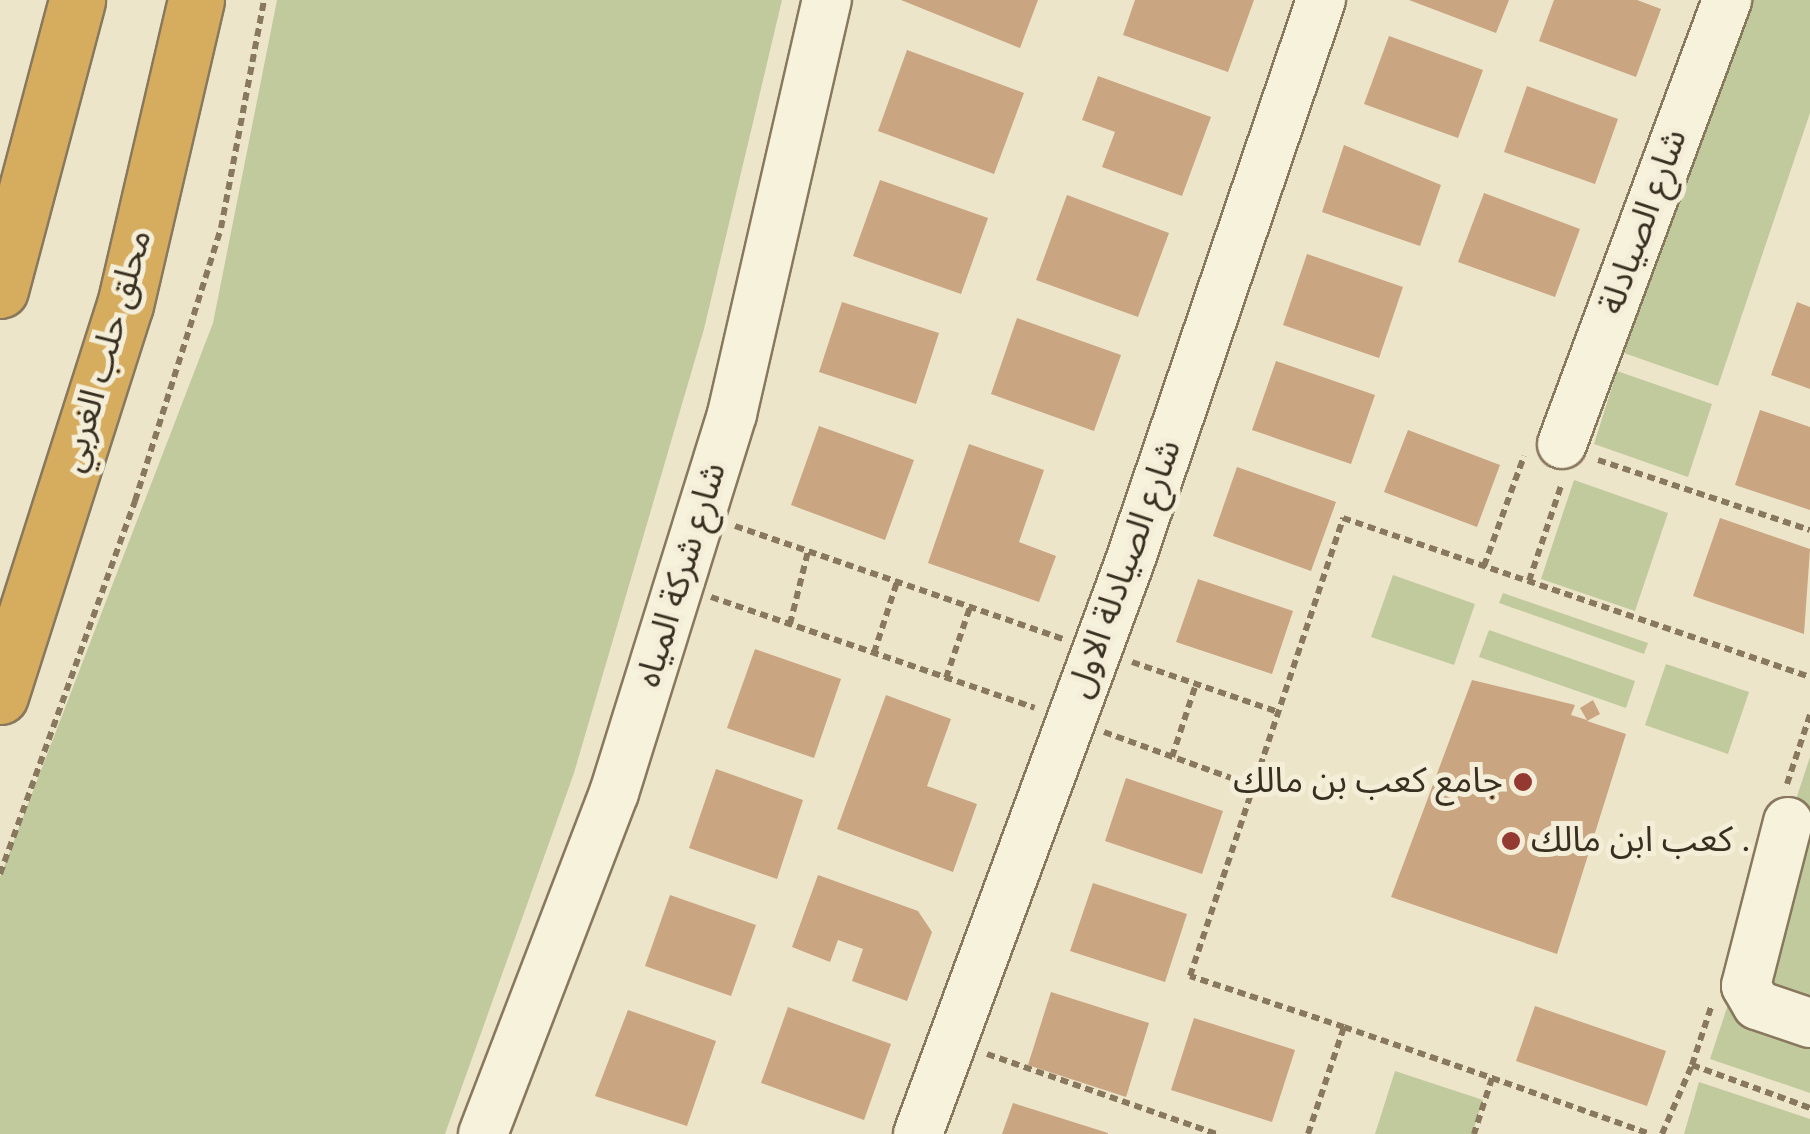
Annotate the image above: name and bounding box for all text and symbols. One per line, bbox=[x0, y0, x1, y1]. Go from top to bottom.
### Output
street label: شارع الصيادلة bbox=[1591, 124, 1697, 320]
street label: محلق حلب الغربي bbox=[52, 225, 162, 477]
street label: شارع الصيادلة الاول bbox=[1059, 434, 1191, 704]
street label: شارع شركة المياه bbox=[628, 458, 736, 692]
place label: جامع كعب بن مالك bbox=[1233, 761, 1503, 803]
marker: جامع كعب بن مالك bbox=[1512, 771, 1534, 793]
place label: كعب ابن مالك . bbox=[1531, 820, 1750, 862]
marker: كعب ابن مالك . bbox=[1500, 830, 1522, 852]

